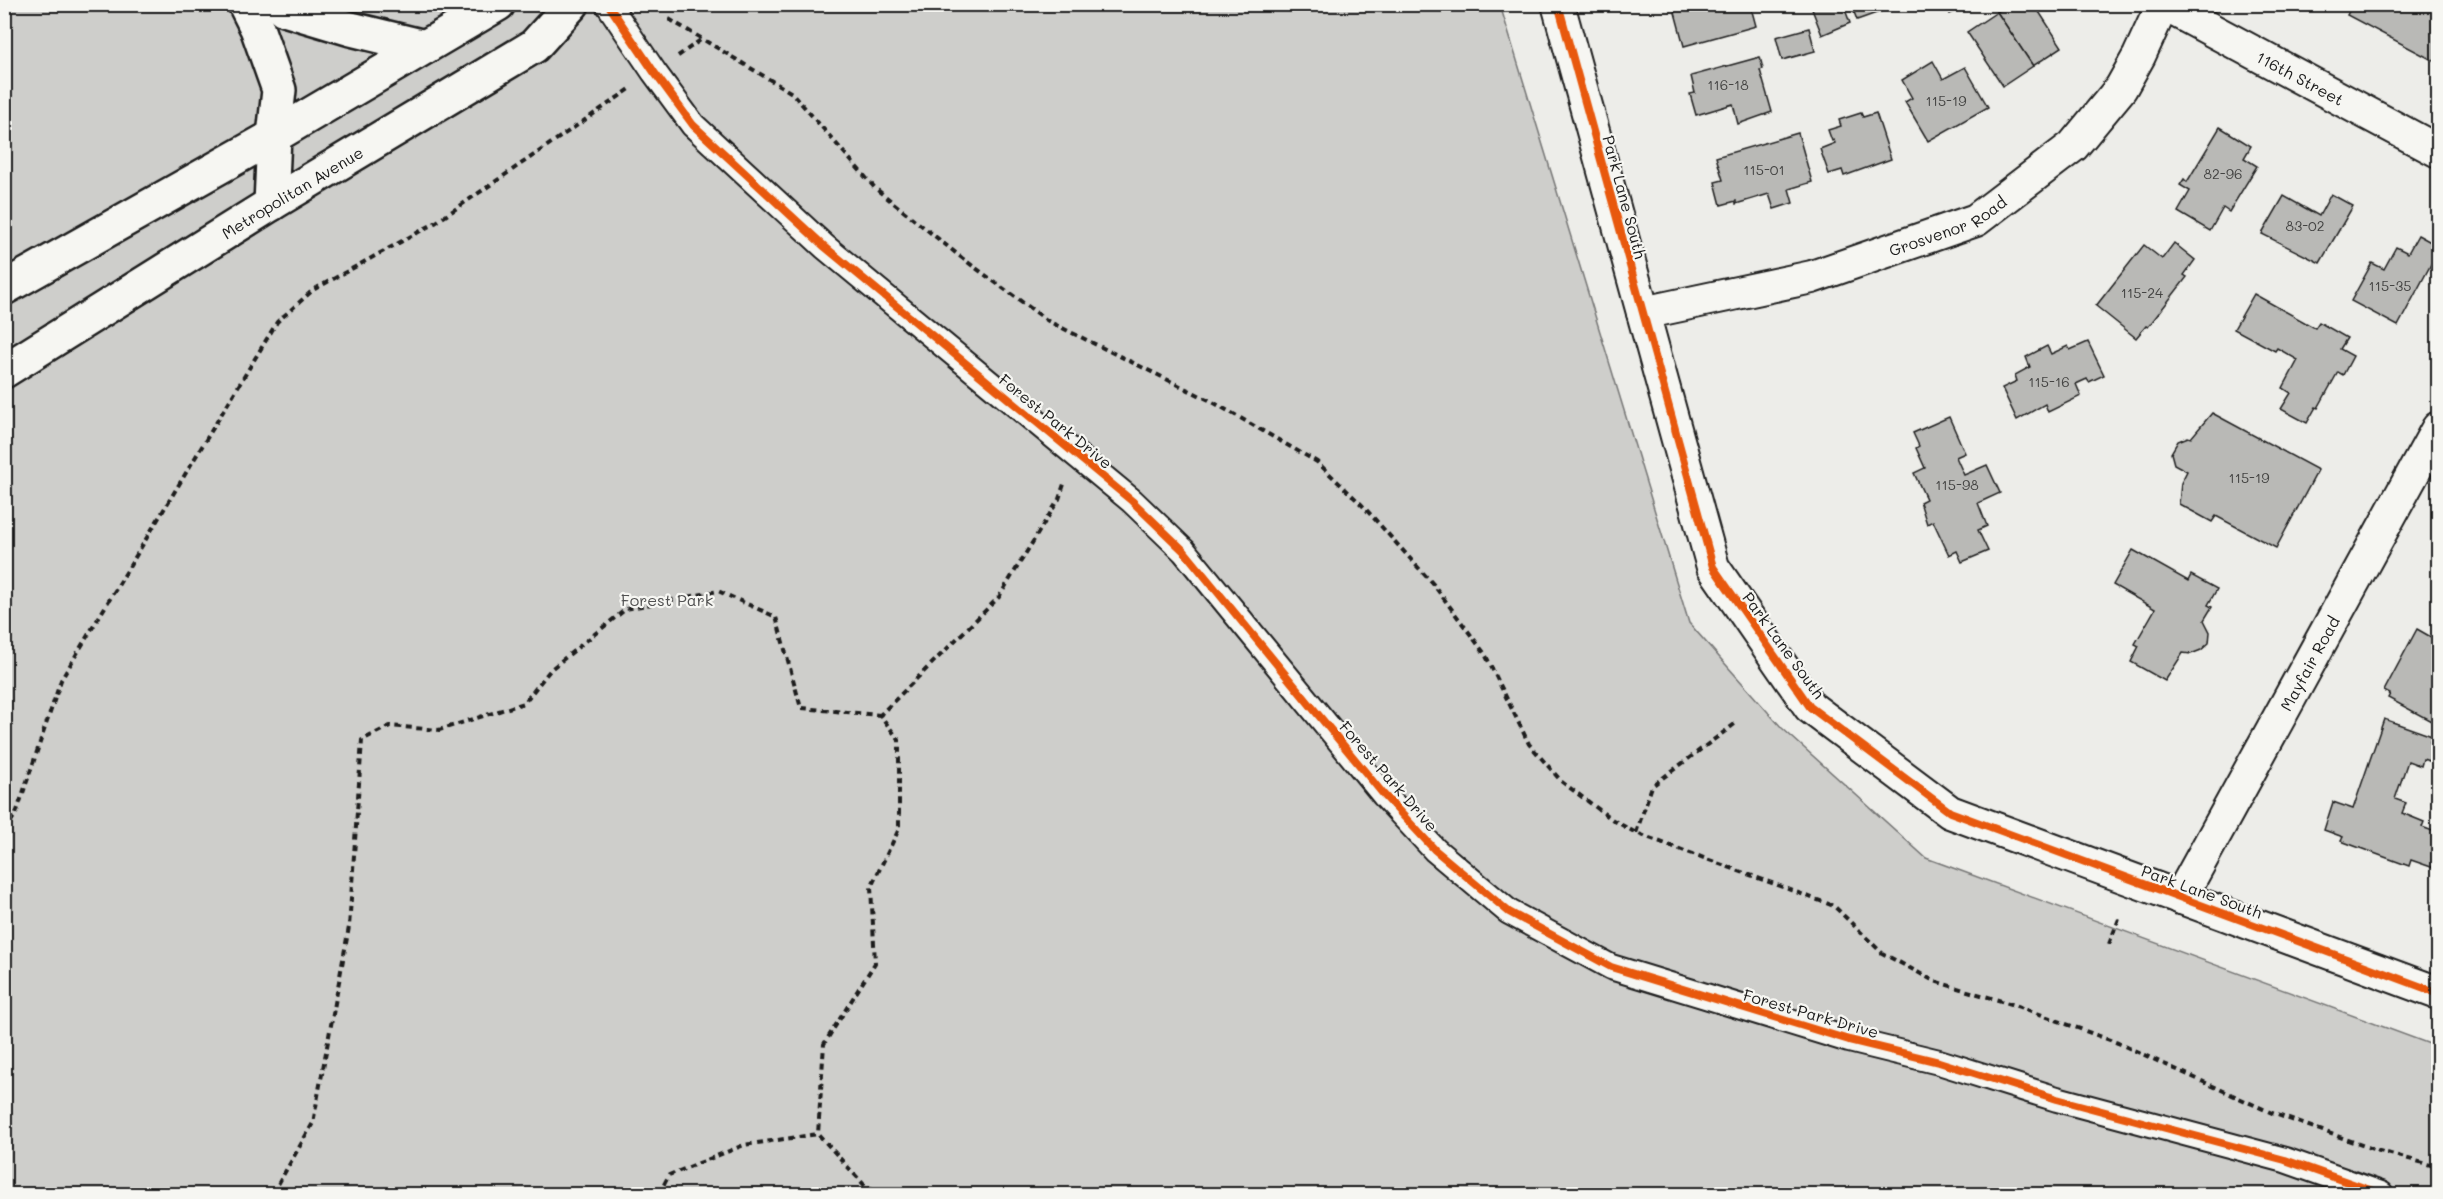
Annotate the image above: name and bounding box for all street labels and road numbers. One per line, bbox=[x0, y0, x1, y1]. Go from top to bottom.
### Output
street label: 116th Street bbox=[2253, 46, 2348, 109]
street label: Park Lane South bbox=[1598, 133, 1652, 261]
street label: Metropolitan Avenue bbox=[217, 141, 366, 243]
street label: Grosvenor Road bbox=[1886, 190, 2010, 260]
street label: Forest Park Drive bbox=[995, 369, 1117, 473]
street label: Park Lane South bbox=[1738, 587, 1830, 703]
street label: Mayfair Road bbox=[2274, 612, 2343, 714]
street label: Forest Park Drive bbox=[1335, 716, 1443, 836]
street label: Park Lane South bbox=[2139, 859, 2265, 923]
street label: Forest Park Drive bbox=[1741, 984, 1881, 1042]

